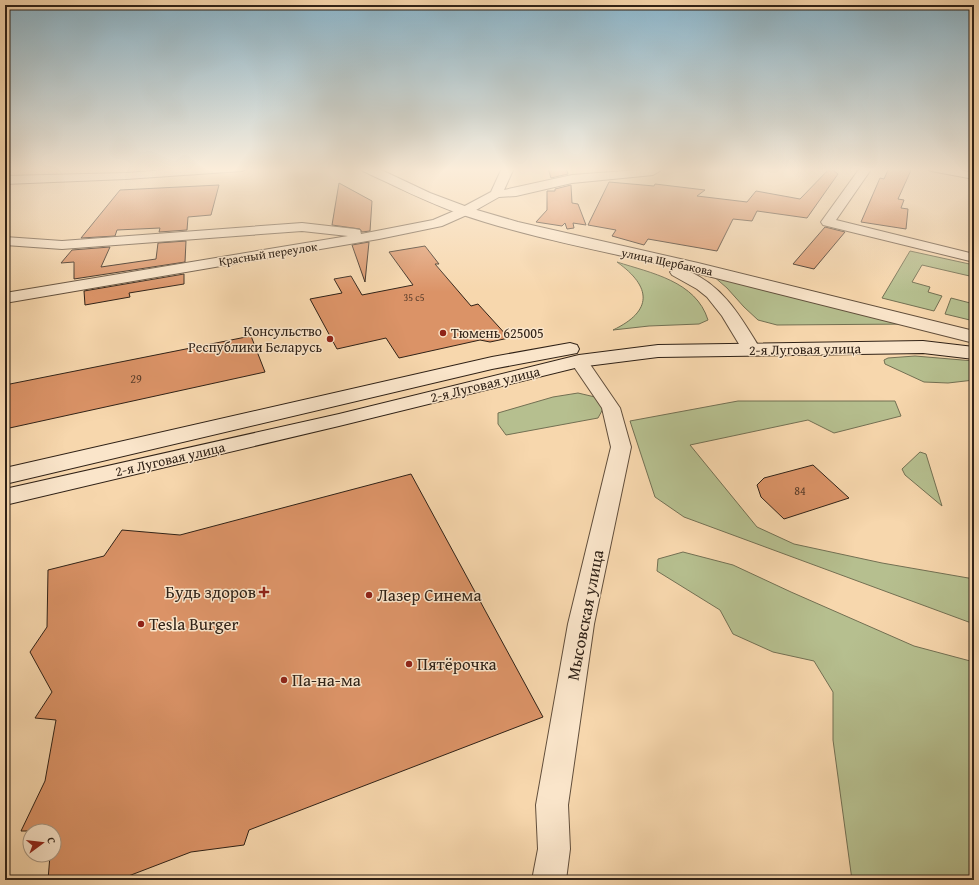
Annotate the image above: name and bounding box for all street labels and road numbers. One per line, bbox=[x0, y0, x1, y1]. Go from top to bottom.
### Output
street label: Красный переулок bbox=[217, 237, 319, 270]
street label: улица Щербакова bbox=[619, 243, 715, 280]
street label: 2-я Луговая улица bbox=[749, 338, 862, 360]
street label: 2-я Луговая улица bbox=[428, 361, 542, 407]
street label: 2-я Луговая улица bbox=[113, 437, 227, 481]
street label: Мысовская улица bbox=[560, 547, 609, 682]

